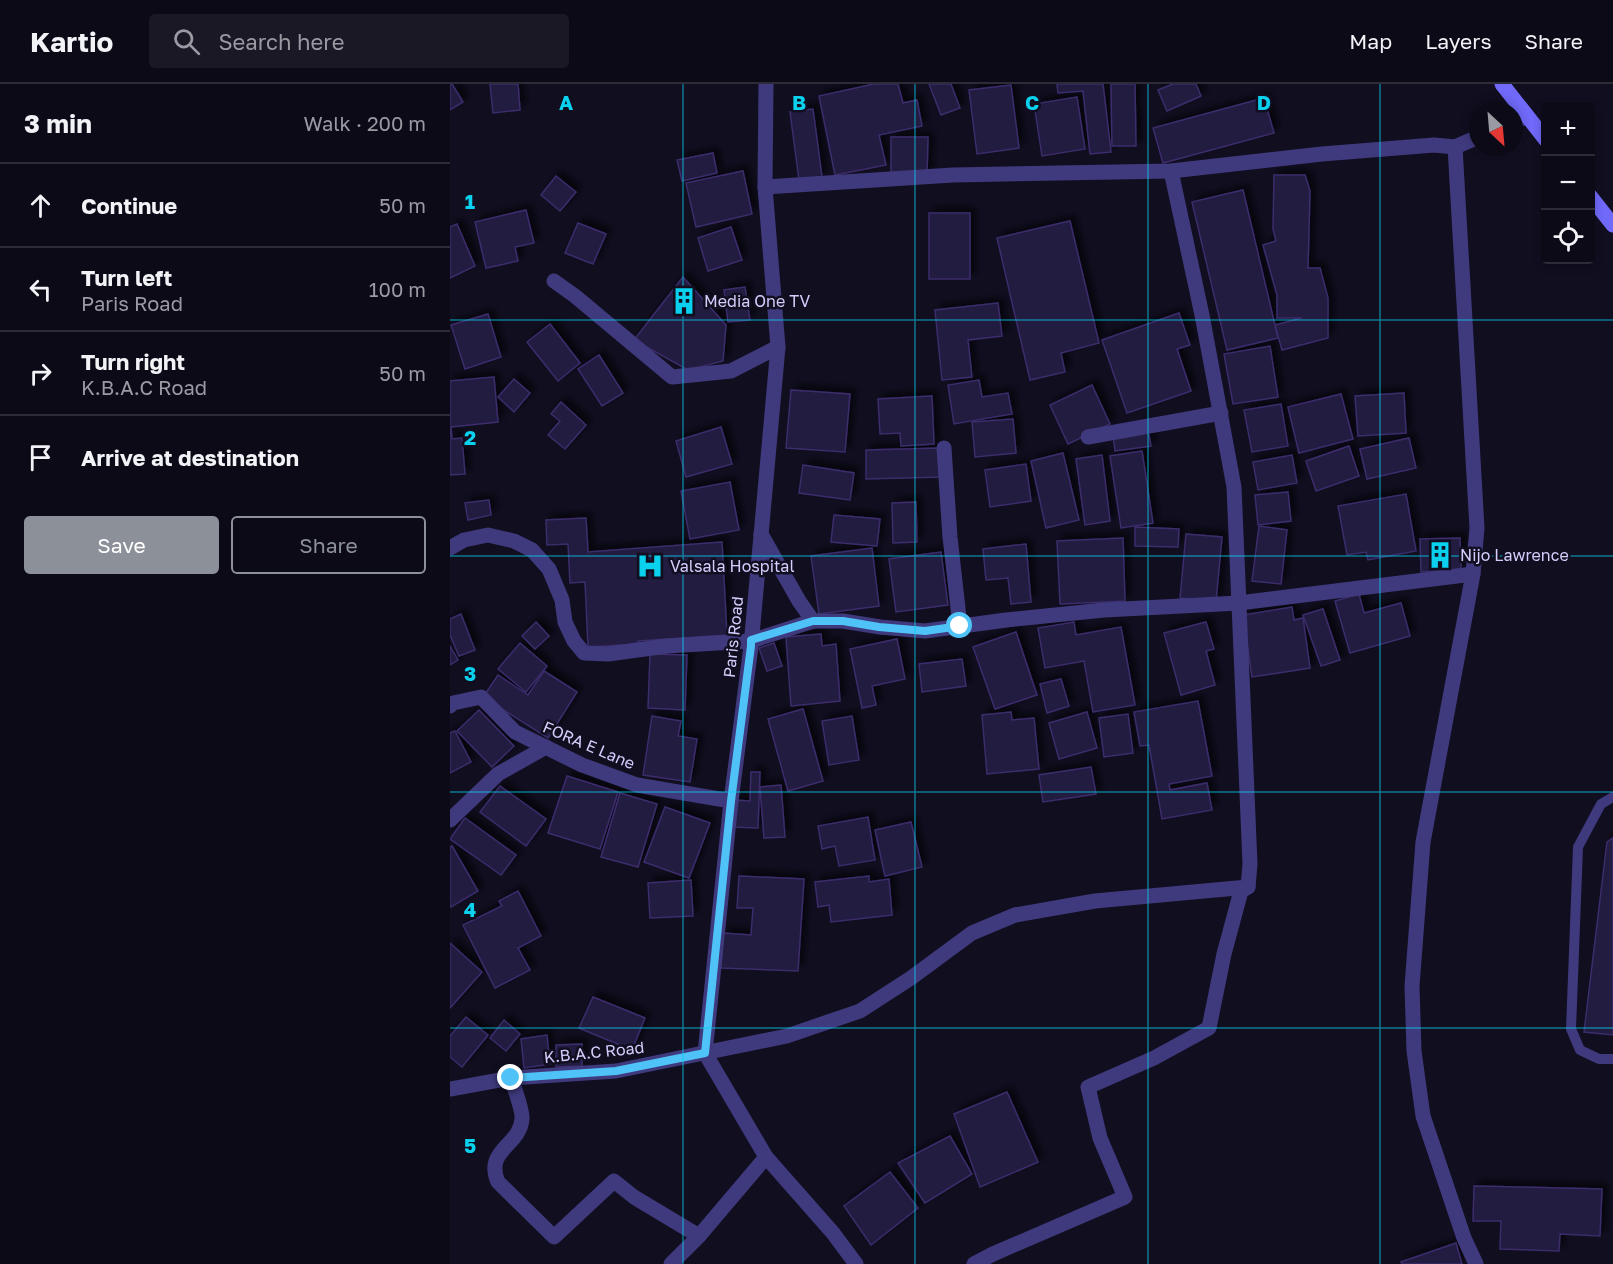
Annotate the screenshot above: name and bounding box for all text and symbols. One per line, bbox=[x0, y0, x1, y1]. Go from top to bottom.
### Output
search box bbox=[149, 14, 569, 68]
text: Kartio bbox=[30, 25, 113, 58]
icon: search bbox=[170, 25, 203, 58]
text: Search here bbox=[218, 28, 344, 55]
text: Map bbox=[1349, 28, 1392, 54]
text: Layers bbox=[1425, 28, 1492, 54]
text: Share bbox=[1525, 28, 1583, 54]
text: A bbox=[559, 90, 573, 114]
text: B bbox=[792, 90, 806, 114]
text: C bbox=[1025, 90, 1039, 114]
text: D bbox=[1257, 90, 1271, 114]
north arrow bbox=[1469, 102, 1523, 156]
map controls bbox=[1541, 102, 1595, 264]
button: + bbox=[1541, 102, 1595, 156]
text: 3 min bbox=[24, 108, 92, 139]
text: Walk · 200 m bbox=[304, 111, 426, 135]
button: − bbox=[1541, 156, 1595, 210]
icon: ahead bbox=[24, 189, 57, 222]
text: 1 bbox=[465, 189, 475, 213]
text: Continue bbox=[81, 192, 177, 219]
text: 50 m bbox=[379, 193, 426, 217]
button: locate bbox=[1541, 210, 1595, 264]
text: Turn left bbox=[81, 264, 172, 291]
icon: left bbox=[24, 273, 57, 306]
text: 100 m bbox=[369, 277, 426, 301]
building icon: Media One TV bbox=[669, 286, 699, 316]
text: Paris Road bbox=[81, 291, 183, 315]
place label: Media One TV bbox=[704, 291, 811, 311]
text: Turn right bbox=[81, 348, 185, 375]
icon: right bbox=[24, 357, 57, 390]
text: 50 m bbox=[379, 361, 426, 385]
text: K.B.A.C Road bbox=[81, 375, 207, 399]
text: 2 bbox=[464, 425, 476, 449]
icon: arrive bbox=[24, 441, 57, 474]
text: Arrive at destination bbox=[81, 444, 299, 471]
button: Save bbox=[24, 516, 219, 574]
button: Share bbox=[231, 516, 426, 574]
building icon: Nijo Lawrence bbox=[1425, 540, 1455, 570]
place label: Nijo Lawrence bbox=[1460, 545, 1569, 565]
hospital icon: Valsala Hospital bbox=[635, 551, 665, 581]
place label: Valsala Hospital bbox=[670, 556, 795, 576]
street label: Paris Road bbox=[719, 595, 747, 679]
route start bbox=[946, 612, 972, 638]
text: 3 bbox=[464, 661, 476, 685]
street label: FORA E Lane bbox=[540, 717, 638, 773]
text: 4 bbox=[464, 897, 476, 921]
street label: K.B.A.C Road bbox=[543, 1037, 645, 1067]
route end bbox=[497, 1064, 523, 1090]
text: 5 bbox=[464, 1133, 476, 1157]

